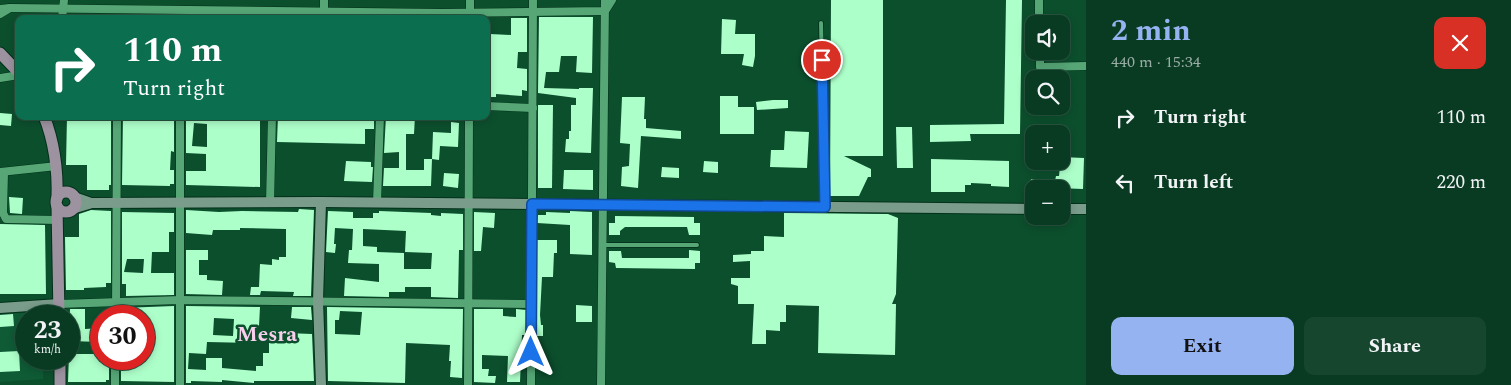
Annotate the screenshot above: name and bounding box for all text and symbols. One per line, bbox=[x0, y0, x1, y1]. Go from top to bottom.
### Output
text: 2 min bbox=[1111, 8, 1191, 54]
map controls bbox=[1025, 15, 1070, 225]
button: sound bbox=[1025, 15, 1070, 60]
button: close bbox=[1434, 17, 1486, 69]
text: 110 m bbox=[123, 24, 222, 77]
icon: right bbox=[40, 35, 105, 100]
pin bbox=[801, 39, 843, 81]
icon: arrive bbox=[808, 46, 836, 74]
text: 440 m · 15:34 bbox=[1111, 50, 1201, 74]
button: search bbox=[1025, 70, 1070, 115]
text: Turn right bbox=[123, 72, 225, 105]
text: Turn right bbox=[1154, 103, 1247, 132]
text: 110 m bbox=[1436, 103, 1486, 132]
icon: right bbox=[1111, 104, 1139, 132]
button: + bbox=[1025, 125, 1070, 170]
text: Turn left bbox=[1154, 168, 1233, 197]
text: 220 m bbox=[1436, 168, 1486, 197]
icon: left bbox=[1111, 169, 1139, 197]
button: − bbox=[1025, 180, 1070, 225]
speed limit sign: 30 bbox=[90, 305, 155, 370]
text: 23 bbox=[33, 312, 62, 350]
button: Exit bbox=[1111, 317, 1294, 375]
button: Share bbox=[1304, 317, 1486, 375]
district label: Mesra bbox=[237, 319, 297, 351]
position arrow bbox=[504, 325, 556, 377]
text: km/h bbox=[34, 340, 61, 359]

